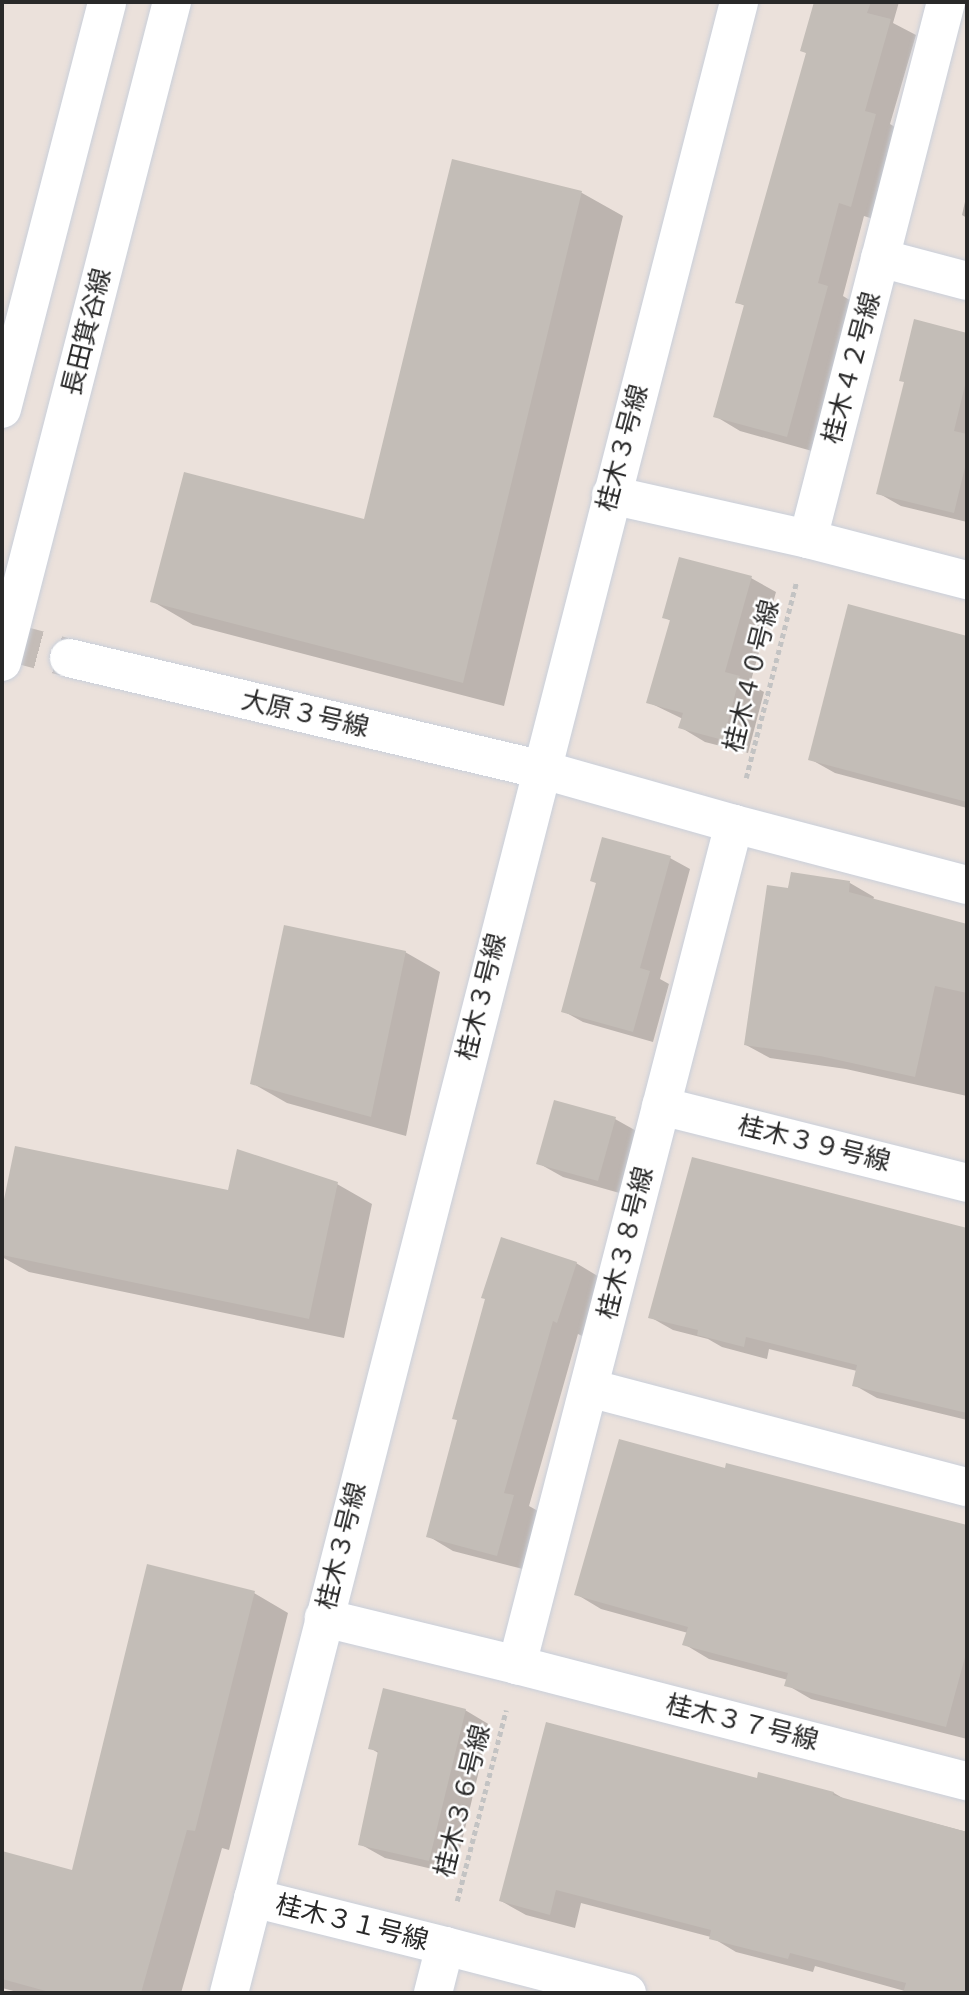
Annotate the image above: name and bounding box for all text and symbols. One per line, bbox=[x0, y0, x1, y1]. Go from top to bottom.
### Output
street label: 長田箕谷線 bbox=[56, 265, 118, 399]
street label: 桂木４２号線 bbox=[817, 289, 887, 447]
street label: 桂木３号線 bbox=[591, 381, 655, 515]
street label: 桂木４０号線 bbox=[718, 597, 786, 755]
street label: 大原３号線 bbox=[238, 684, 372, 744]
street label: 桂木３号線 bbox=[451, 930, 513, 1064]
street label: 桂木３９号線 bbox=[735, 1110, 893, 1178]
street label: 桂木３８号線 bbox=[592, 1164, 660, 1322]
street label: 桂木３号線 bbox=[311, 1479, 373, 1613]
street label: 桂木３７号線 bbox=[663, 1689, 821, 1757]
street label: 桂木３６号線 bbox=[429, 1722, 497, 1880]
street label: 桂木３１号線 bbox=[273, 1889, 431, 1957]

